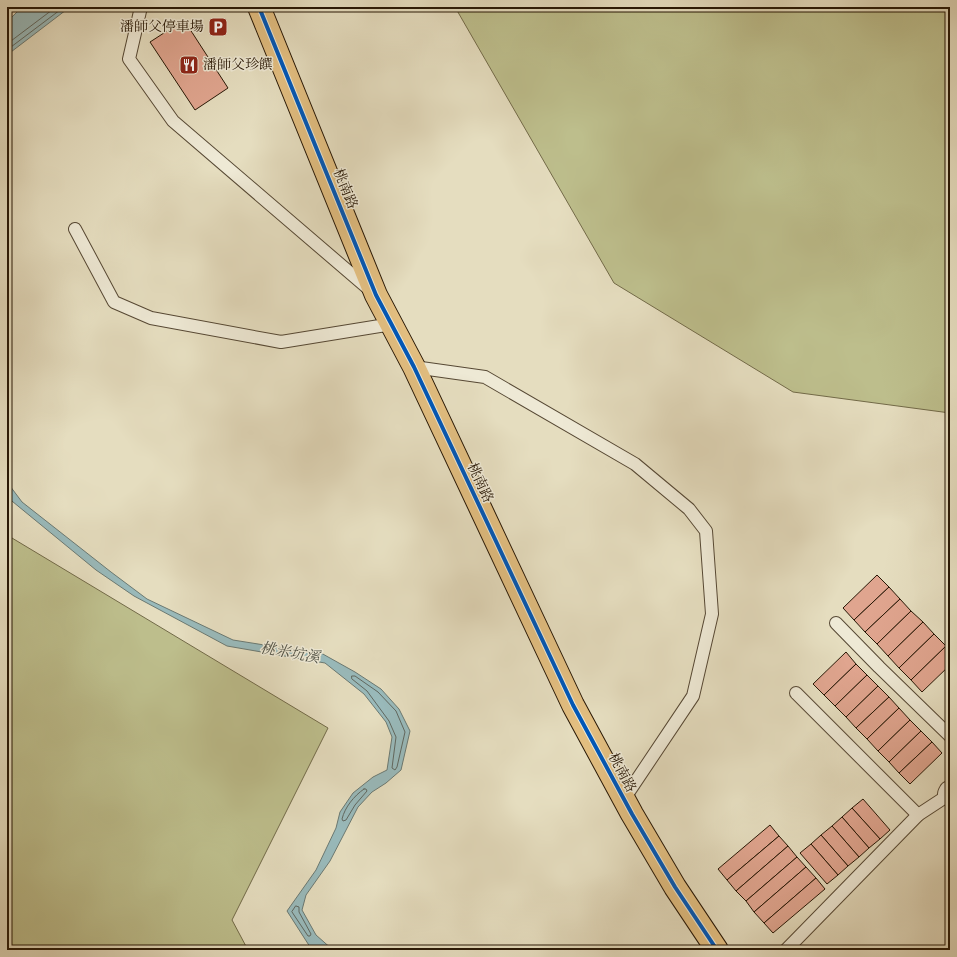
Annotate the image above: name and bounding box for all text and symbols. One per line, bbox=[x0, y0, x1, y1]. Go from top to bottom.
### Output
parking icon: 潘師父停車場 bbox=[207, 16, 229, 38]
place label: 潘師父停車場 bbox=[120, 18, 204, 36]
restaurant icon: 潘師父珍饌 bbox=[178, 54, 200, 76]
place label: 潘師父珍饌 bbox=[203, 56, 273, 74]
street label: 桃南路 bbox=[329, 166, 361, 212]
street label: 桃南路 bbox=[463, 460, 497, 506]
water label: 桃米坑溪 bbox=[259, 638, 323, 668]
street label: 桃南路 bbox=[604, 750, 640, 796]

